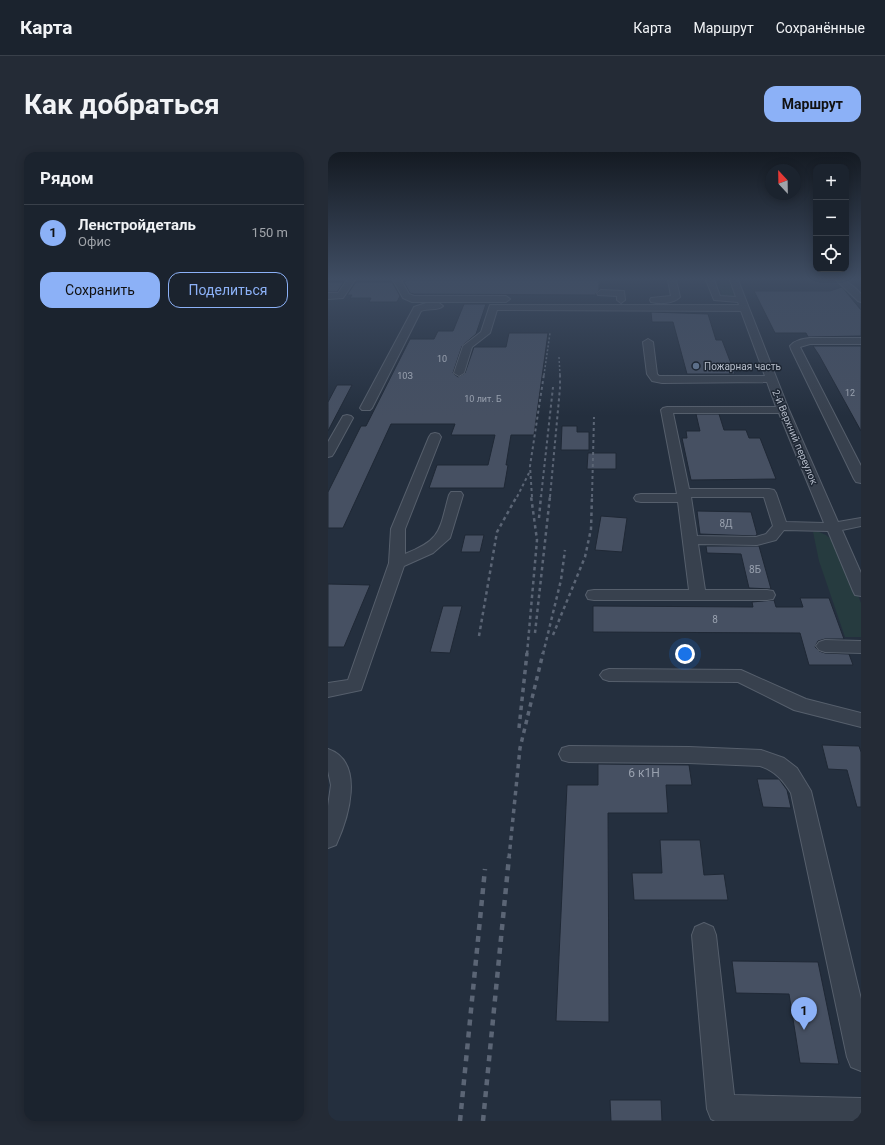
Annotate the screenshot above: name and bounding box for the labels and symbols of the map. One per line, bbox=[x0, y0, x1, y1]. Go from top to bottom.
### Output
north arrow bbox=[765, 164, 801, 200]
house number: 10 bbox=[437, 354, 447, 364]
marker: Пожарная часть bbox=[691, 361, 701, 371]
place label: Пожарная часть bbox=[704, 361, 781, 372]
house number: 10З bbox=[397, 371, 413, 381]
street label: 2-й Верхний переулок bbox=[770, 388, 820, 487]
house number: 12 bbox=[845, 388, 855, 398]
house number: 10 лит. Б bbox=[464, 394, 502, 404]
house number: 8Д bbox=[719, 518, 733, 529]
house number: 8Б bbox=[749, 564, 761, 575]
house number: 8 bbox=[712, 614, 718, 625]
your location bbox=[675, 644, 695, 664]
house number: 6 к1Н bbox=[628, 766, 660, 780]
pin: 1 bbox=[791, 997, 817, 1030]

